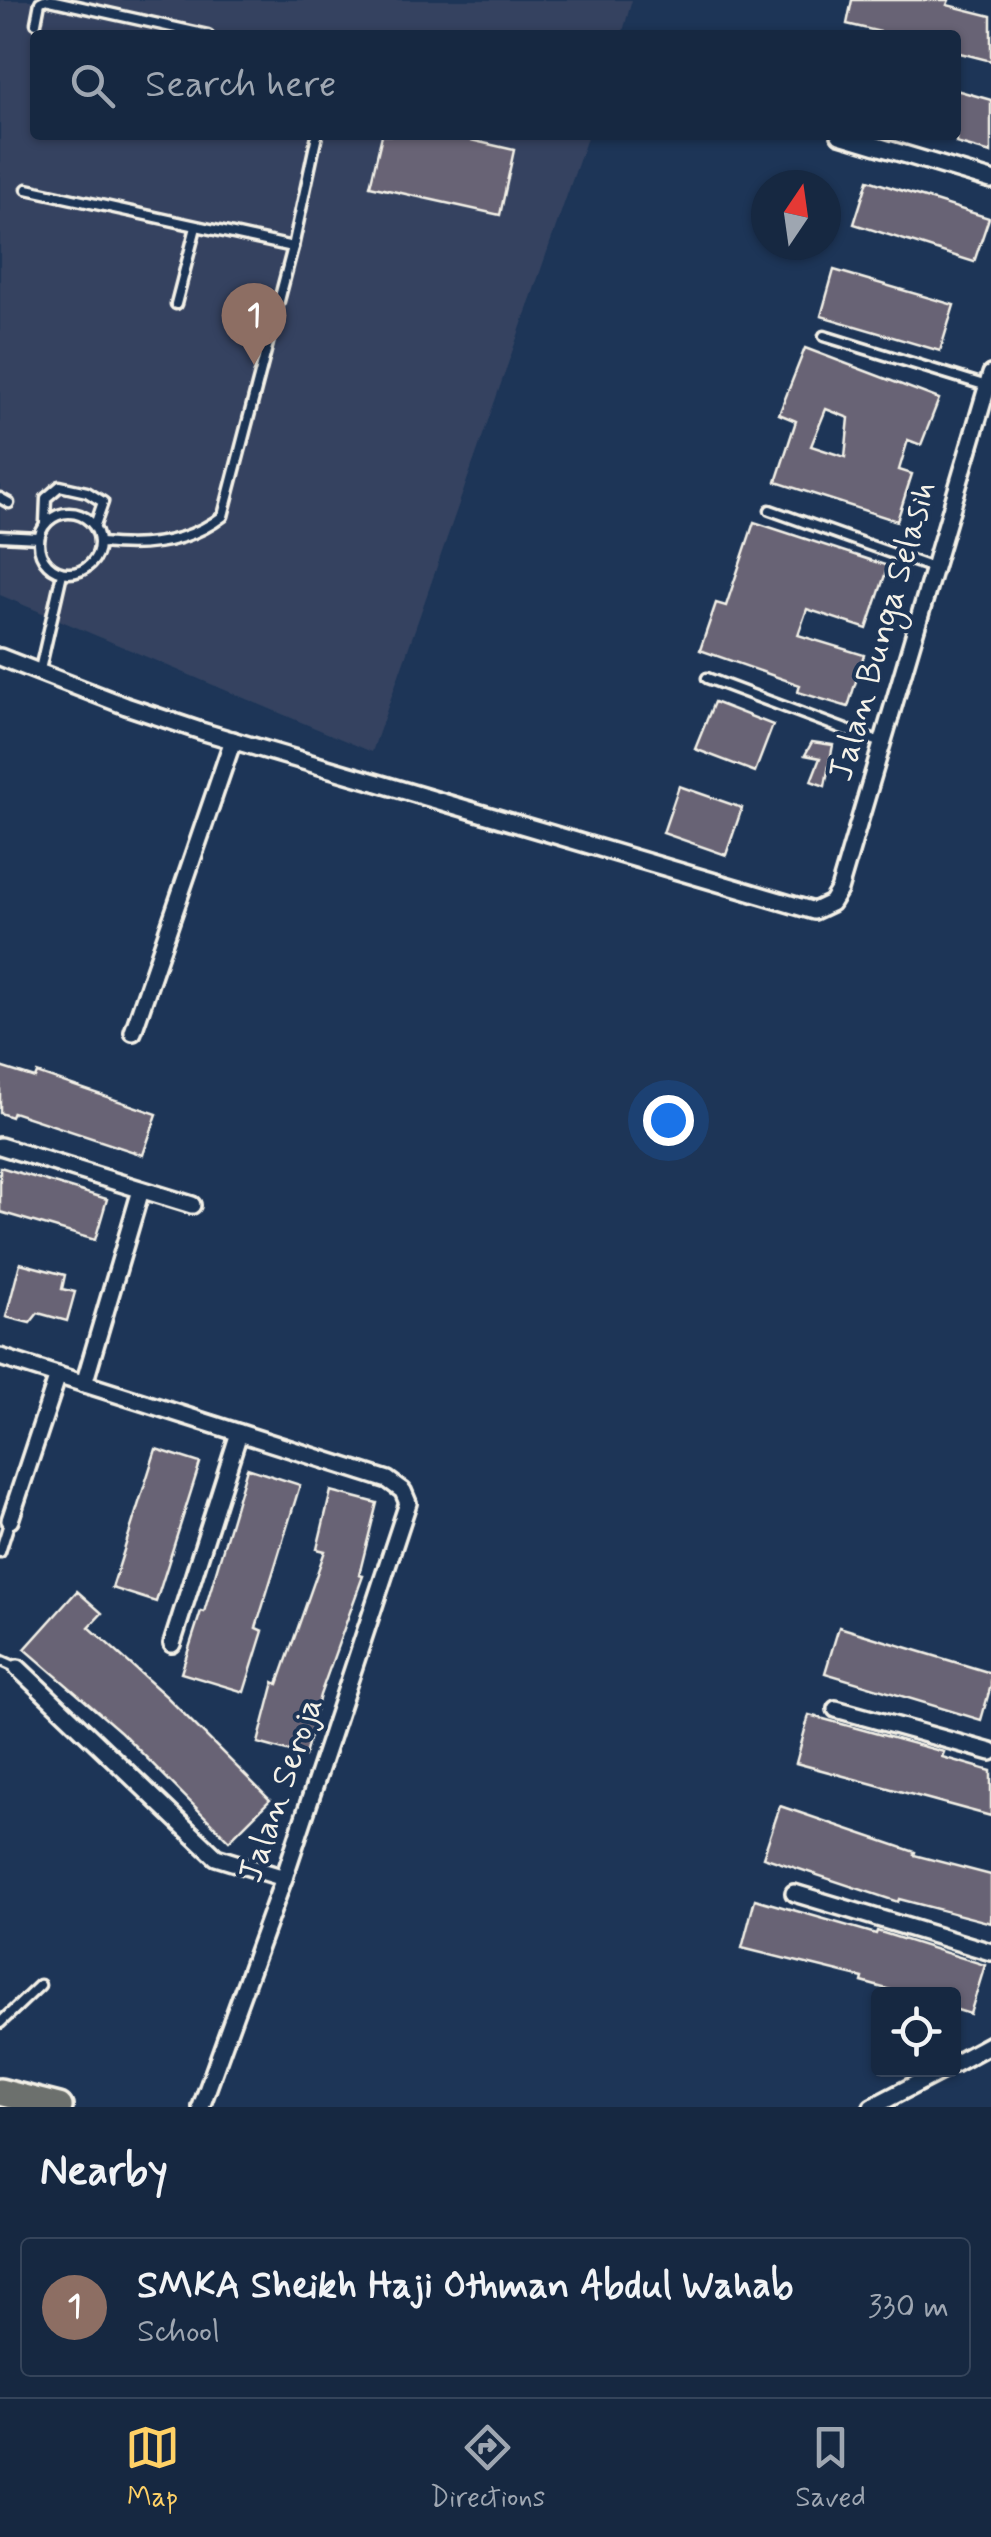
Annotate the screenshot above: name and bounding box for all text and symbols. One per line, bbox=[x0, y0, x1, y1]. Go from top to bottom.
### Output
search box bbox=[30, 30, 961, 140]
icon: search bbox=[65, 58, 120, 113]
text: Search here bbox=[145, 61, 336, 110]
north arrow bbox=[751, 170, 841, 260]
pin: 1 bbox=[222, 282, 286, 365]
street label: Jalan Bunga Selasih bbox=[818, 475, 951, 788]
your location bbox=[643, 1095, 694, 1146]
street label: Jalan Seroja bbox=[228, 1691, 334, 1889]
map controls bbox=[871, 1987, 961, 2077]
button: locate bbox=[871, 1987, 961, 2077]
text: Nearby bbox=[40, 2145, 168, 2200]
text: SMKA Sheikh Haji Othman Abdul Wahab bbox=[137, 2262, 793, 2311]
text: 1 bbox=[67, 2286, 82, 2328]
text: 330 m bbox=[868, 2286, 949, 2328]
text: School bbox=[137, 2311, 220, 2353]
tab: Map bbox=[125, 2420, 180, 2517]
tab: Directions bbox=[430, 2420, 545, 2517]
tab: Saved bbox=[795, 2420, 866, 2517]

